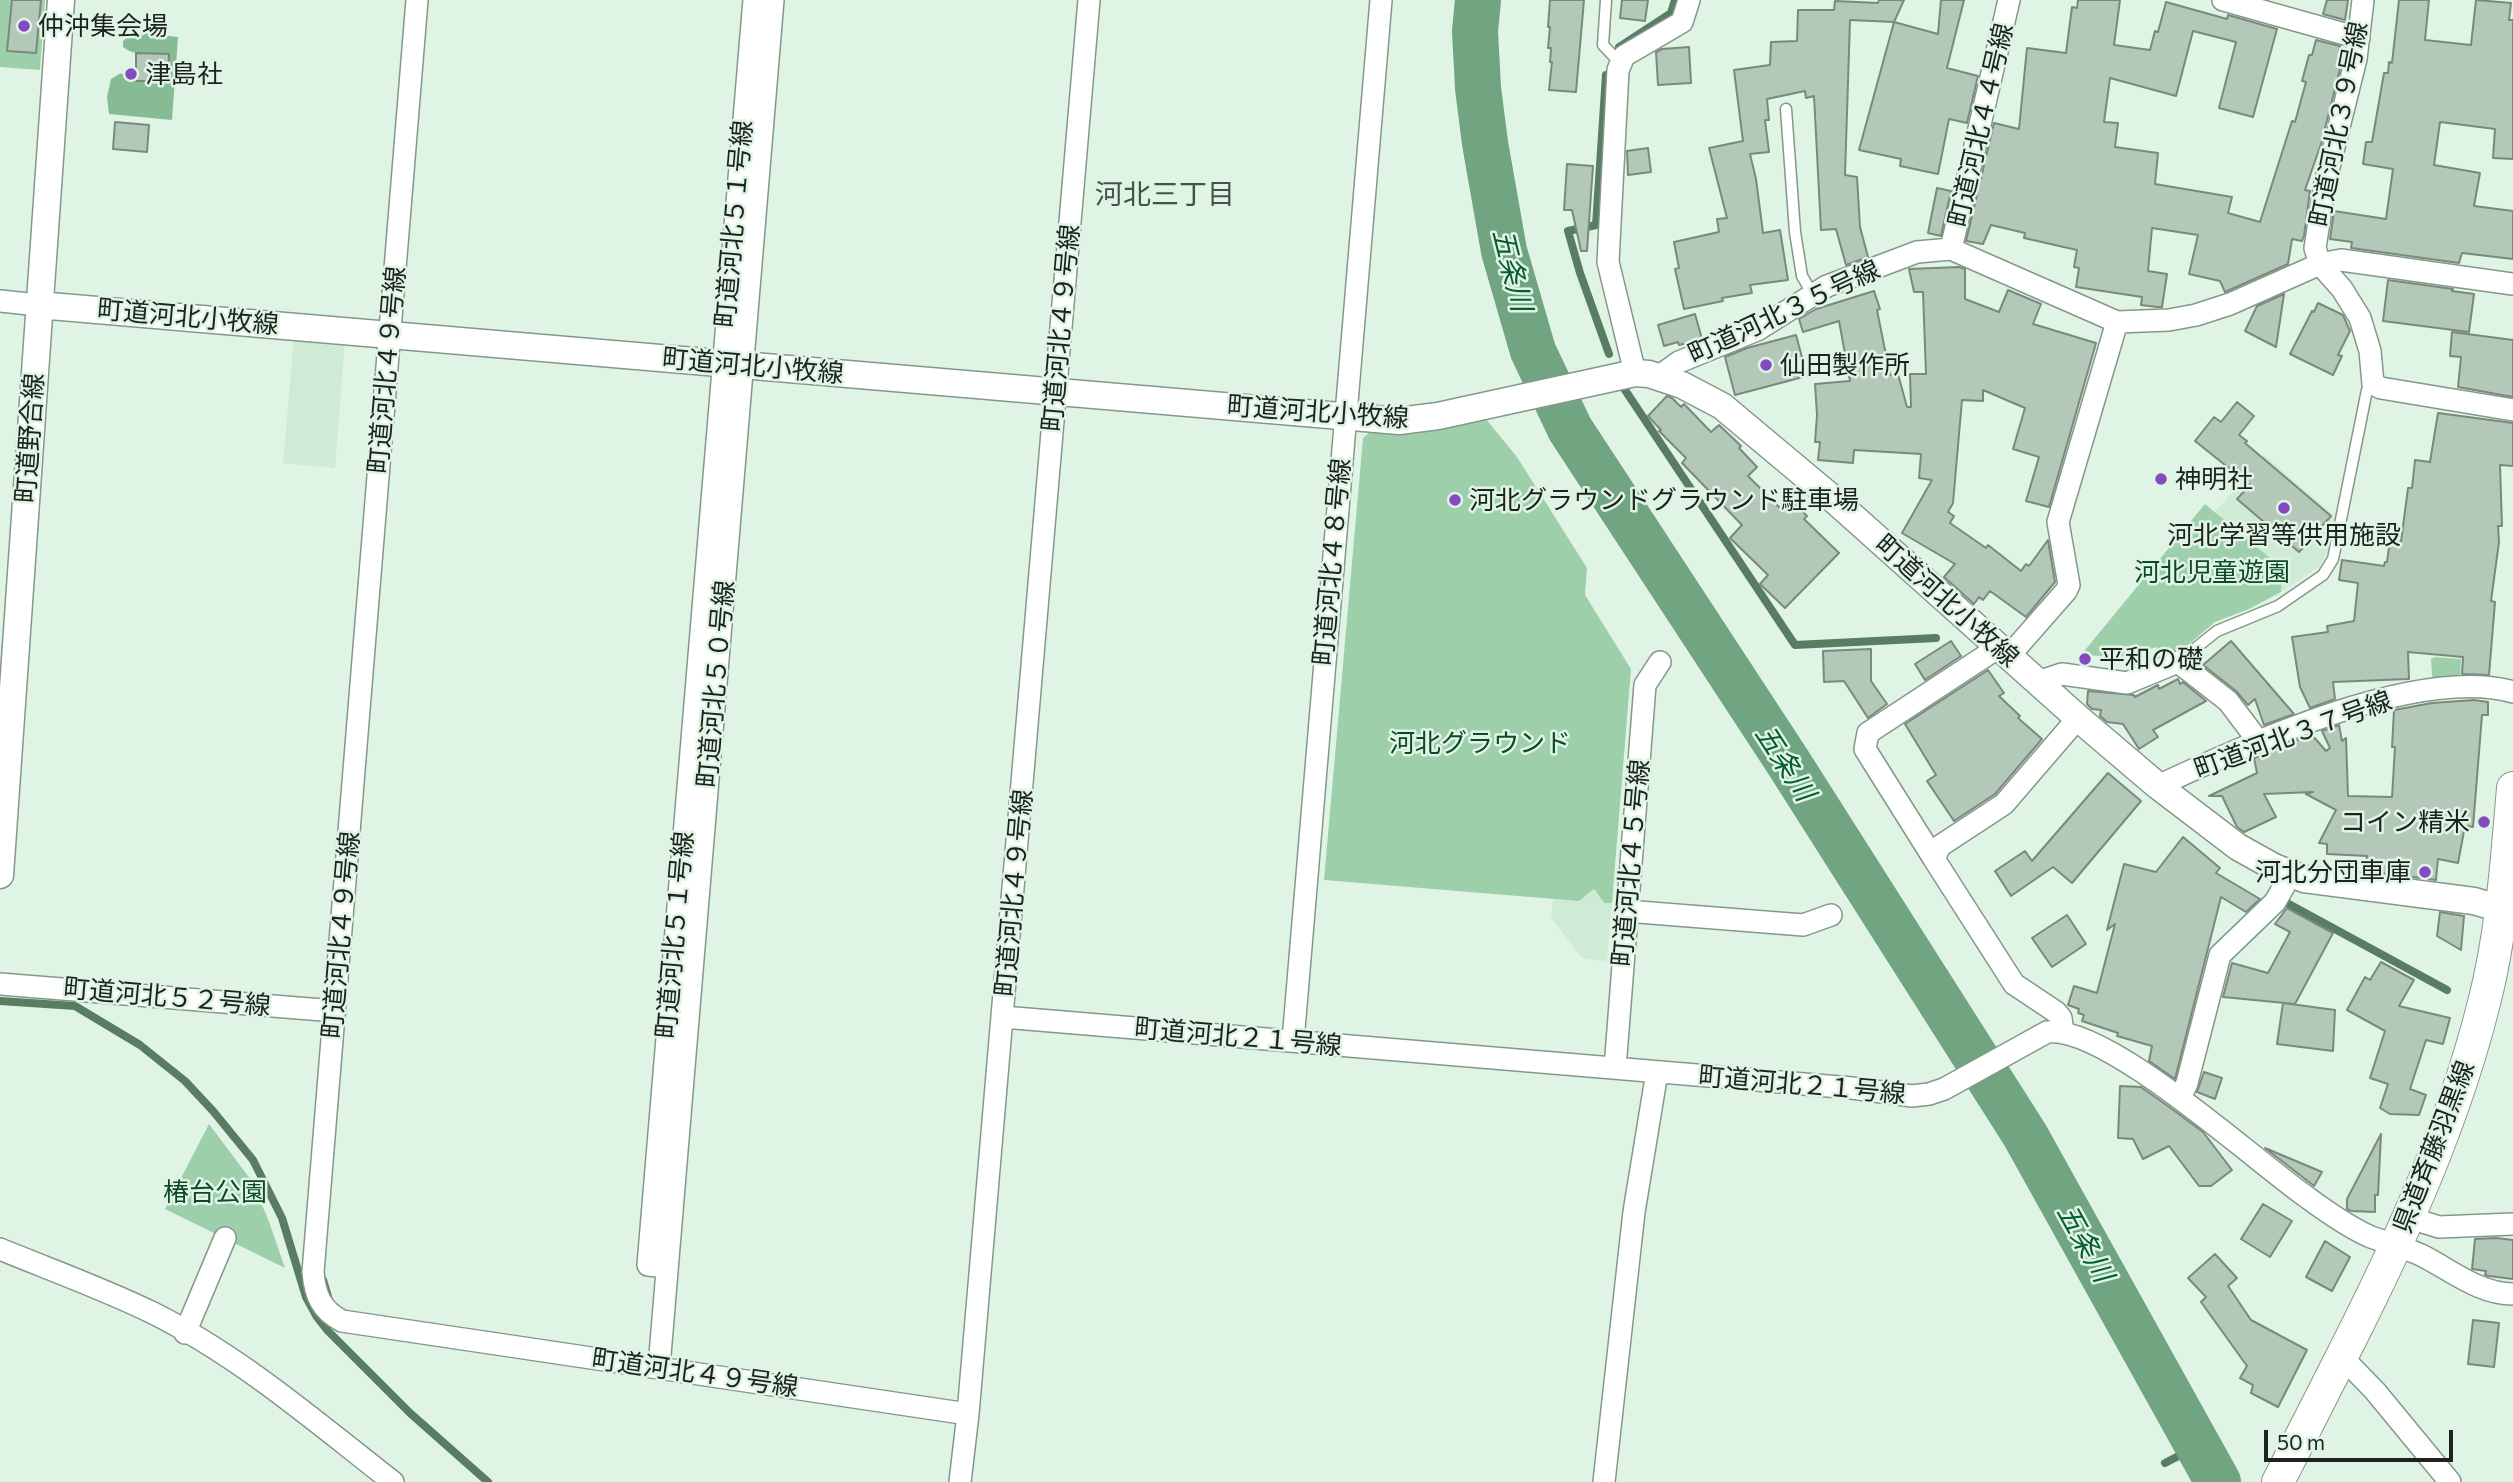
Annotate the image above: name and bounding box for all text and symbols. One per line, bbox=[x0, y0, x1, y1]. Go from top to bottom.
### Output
place label: 仲沖集会場 bbox=[38, 10, 168, 42]
marker: 仲沖集会場 bbox=[16, 18, 32, 34]
street label: 町道河北３９号線 bbox=[2304, 19, 2374, 229]
street label: 町道河北４４号線 bbox=[1942, 20, 2020, 230]
place label: 津島社 bbox=[145, 58, 223, 90]
marker: 津島社 bbox=[123, 66, 139, 82]
street label: 町道河北５１号線 bbox=[709, 119, 759, 329]
district label: 河北三丁目 bbox=[1095, 178, 1235, 212]
street label: 町道河北４９号線 bbox=[1036, 223, 1086, 433]
water label: 五条川 bbox=[1486, 225, 1538, 315]
street label: 町道河北３５号線 bbox=[1683, 254, 1885, 370]
street label: 町道河北４９号線 bbox=[362, 265, 412, 475]
street label: 町道河北小牧線 bbox=[96, 294, 280, 340]
street label: 町道河北小牧線 bbox=[661, 343, 845, 389]
place label: 仙田製作所 bbox=[1780, 349, 1910, 381]
marker: 仙田製作所 bbox=[1758, 357, 1774, 373]
street label: 町道野合線 bbox=[10, 372, 50, 504]
street label: 町道河北小牧線 bbox=[1226, 390, 1410, 434]
street label: 町道河北４８号線 bbox=[1307, 457, 1357, 667]
place label: 神明社 bbox=[2175, 463, 2253, 495]
marker: 神明社 bbox=[2153, 471, 2169, 487]
place label: 河北グラウンドグラウンド駐車場 bbox=[1469, 484, 1859, 516]
marker: 河北グラウンドグラウンド駐車場 bbox=[1447, 492, 1463, 508]
marker: 河北学習等供用施設 bbox=[2276, 500, 2292, 516]
place label: 河北学習等供用施設 bbox=[2167, 519, 2401, 551]
street label: 町道河北小牧線 bbox=[1869, 529, 2025, 673]
park label: 河北児童遊園 bbox=[2134, 556, 2290, 588]
street label: 町道河北５０号線 bbox=[691, 579, 741, 789]
place label: 平和の礎 bbox=[2099, 643, 2203, 675]
marker: 平和の礎 bbox=[2077, 651, 2093, 667]
street label: 町道河北３７号線 bbox=[2190, 685, 2396, 785]
water label: 五条川 bbox=[1748, 719, 1822, 807]
park label: 河北グラウンド bbox=[1389, 727, 1571, 759]
street label: 町道河北４５号線 bbox=[1606, 758, 1656, 968]
street label: 町道河北４９号線 bbox=[989, 788, 1039, 998]
place label: コイン精米 bbox=[2340, 806, 2470, 838]
marker: コイン精米 bbox=[2476, 814, 2492, 830]
street label: 町道河北４９号線 bbox=[316, 830, 366, 1040]
street label: 町道河北５１号線 bbox=[650, 830, 700, 1040]
place label: 河北分団車庫 bbox=[2255, 856, 2411, 888]
marker: 河北分団車庫 bbox=[2417, 864, 2433, 880]
street label: 町道河北５２号線 bbox=[62, 972, 272, 1022]
street label: 町道河北２１号線 bbox=[1133, 1012, 1343, 1062]
street label: 県道斉藤羽黒線 bbox=[2387, 1056, 2481, 1238]
street label: 町道河北２１号線 bbox=[1697, 1060, 1907, 1110]
park label: 椿台公園 bbox=[163, 1176, 267, 1208]
water label: 五条川 bbox=[2050, 1198, 2120, 1288]
street label: 町道河北４９号線 bbox=[590, 1343, 800, 1403]
scale bar bbox=[2268, 1416, 2457, 1460]
text: 50 m bbox=[2277, 1429, 2325, 1454]

